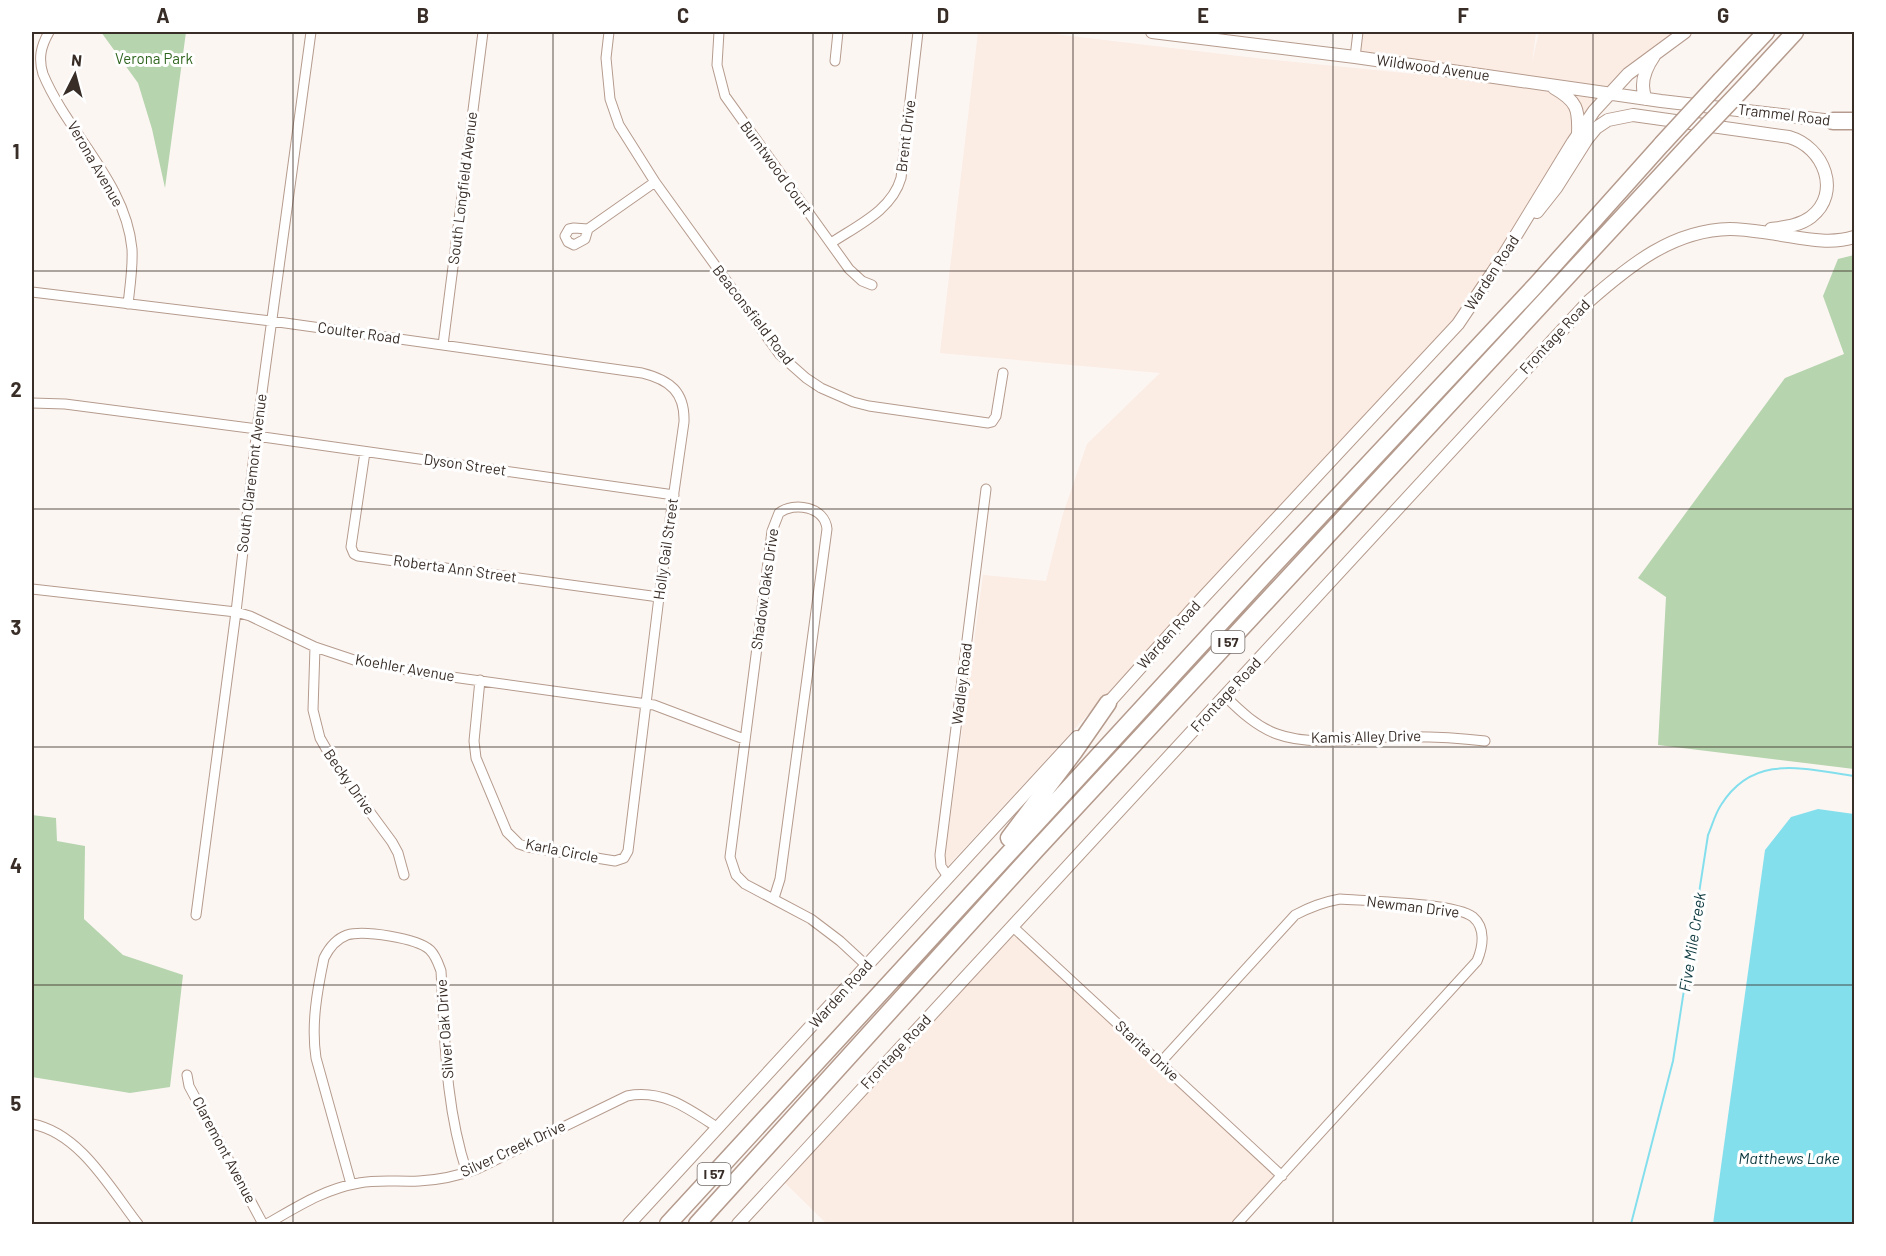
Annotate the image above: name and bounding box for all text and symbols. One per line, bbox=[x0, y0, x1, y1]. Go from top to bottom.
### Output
text: A bbox=[156, 3, 170, 27]
text: B bbox=[417, 3, 429, 27]
text: C bbox=[677, 3, 689, 27]
text: D bbox=[937, 3, 949, 27]
text: E bbox=[1197, 3, 1209, 27]
text: F bbox=[1457, 3, 1469, 27]
text: G bbox=[1717, 3, 1729, 27]
north arrow bbox=[45, 45, 105, 105]
park label: Verona Park bbox=[115, 49, 193, 67]
text: N bbox=[70, 50, 83, 70]
street label: Wildwood Avenue bbox=[1375, 50, 1491, 84]
street label: Brent Drive bbox=[892, 99, 918, 173]
street label: Trammel Road bbox=[1737, 99, 1831, 129]
street label: South Longfield Avenue bbox=[444, 110, 480, 265]
street label: Verona Avenue bbox=[64, 117, 128, 210]
street label: Burntwood Court bbox=[737, 117, 817, 218]
text: 1 bbox=[12, 139, 20, 163]
street label: Warden Road bbox=[1460, 232, 1522, 313]
street label: Beaconsfield Road bbox=[709, 261, 798, 368]
street label: Frontage Road bbox=[1515, 295, 1593, 377]
street label: Coulter Road bbox=[316, 317, 402, 347]
text: 2 bbox=[10, 377, 22, 401]
street label: South Claremont Avenue bbox=[232, 392, 270, 553]
street label: Dyson Street bbox=[423, 449, 508, 479]
street label: Holly Gail Street bbox=[649, 497, 681, 601]
street label: Shadow Oaks Drive bbox=[747, 527, 781, 651]
street label: Roberta Ann Street bbox=[392, 550, 518, 586]
street label: Warden Road bbox=[1133, 596, 1204, 672]
text: 3 bbox=[11, 615, 21, 639]
road number: I 57 bbox=[1212, 631, 1244, 653]
street label: Wadley Road bbox=[947, 642, 975, 726]
street label: Koehler Avenue bbox=[354, 649, 456, 685]
street label: Frontage Road bbox=[1186, 653, 1264, 735]
street label: Kamis Alley Drive bbox=[1311, 726, 1421, 746]
street label: Becky Drive bbox=[321, 745, 379, 818]
street label: Karla Circle bbox=[524, 834, 600, 866]
text: 4 bbox=[10, 853, 22, 877]
street label: Newman Drive bbox=[1366, 891, 1461, 921]
water label: Five Mile Creek bbox=[1674, 891, 1709, 993]
street label: Warden Road bbox=[805, 955, 876, 1031]
street label: Silver Oak Drive bbox=[432, 978, 456, 1080]
street label: Frontage Road bbox=[856, 1010, 934, 1092]
street label: Starita Drive bbox=[1112, 1016, 1183, 1084]
text: 5 bbox=[11, 1091, 22, 1115]
street label: Claremont Avenue bbox=[189, 1093, 261, 1206]
street label: Silver Creek Drive bbox=[457, 1116, 568, 1180]
water label: Matthews Lake bbox=[1738, 1148, 1840, 1167]
road number: I 57 bbox=[698, 1163, 730, 1185]

